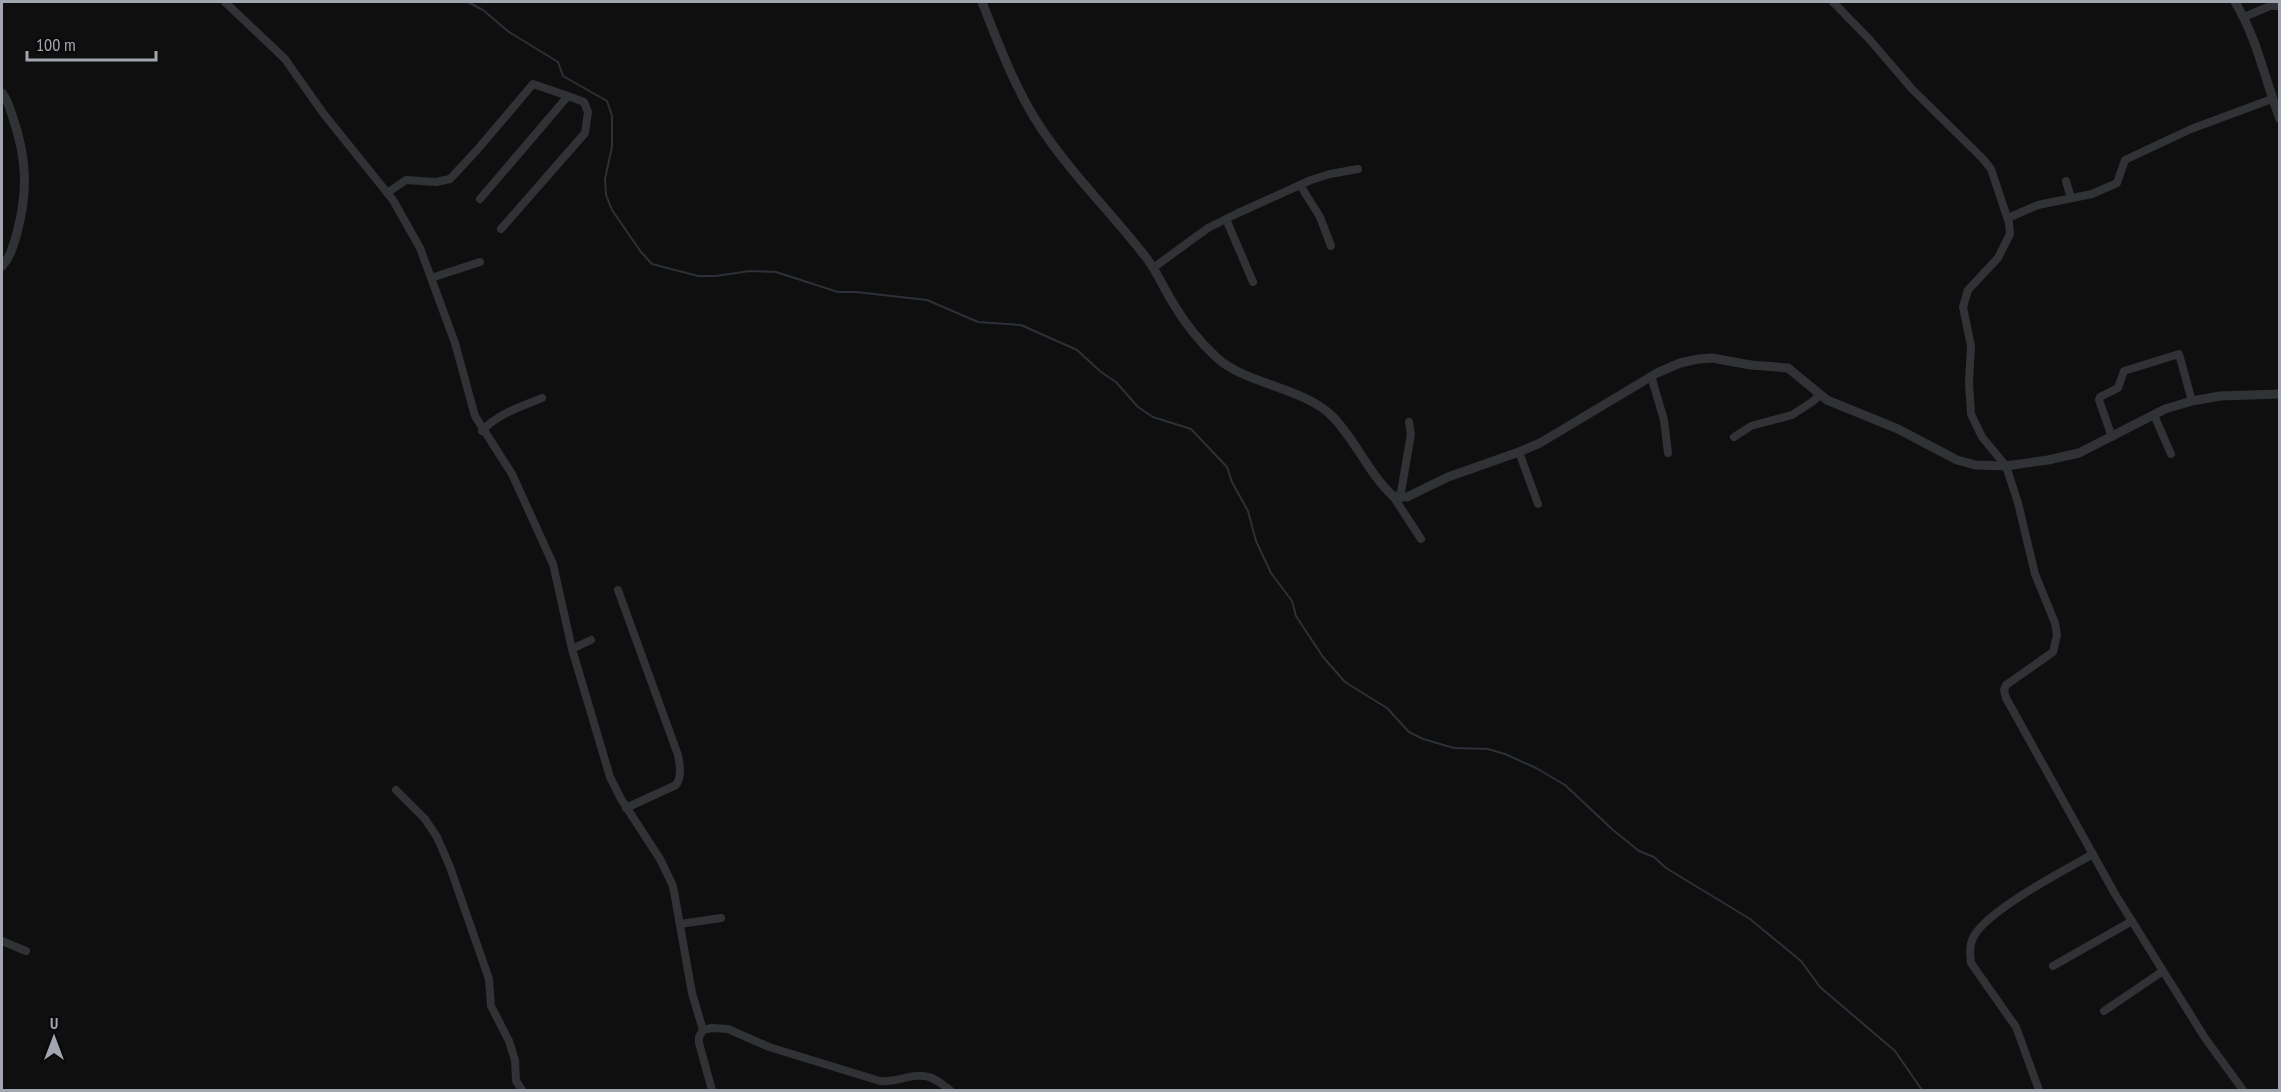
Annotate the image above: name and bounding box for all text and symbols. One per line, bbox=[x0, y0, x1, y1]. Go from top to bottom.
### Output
scale bar bbox=[27, 24, 156, 62]
text: 100 m bbox=[36, 33, 76, 56]
north arrow bbox=[24, 1008, 84, 1068]
text: U bbox=[50, 1013, 58, 1033]

